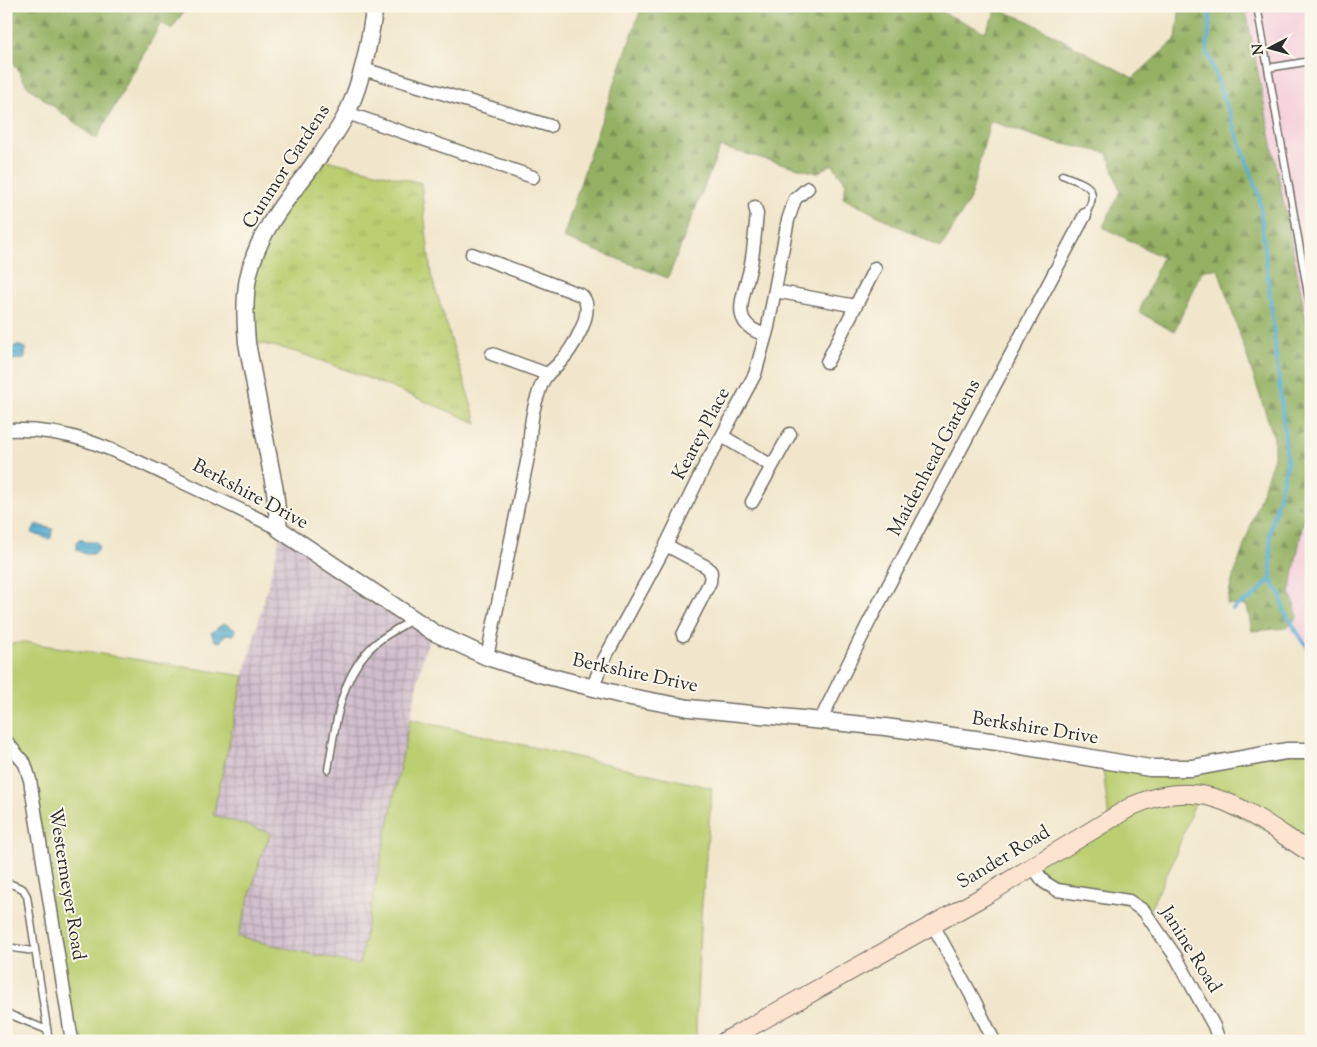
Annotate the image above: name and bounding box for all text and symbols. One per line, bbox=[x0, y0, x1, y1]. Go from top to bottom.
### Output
north arrow bbox=[1244, 22, 1294, 72]
text: N bbox=[1249, 43, 1270, 56]
street label: Cunmor Gardens bbox=[237, 99, 337, 235]
street label: Maidenhead Gardens bbox=[882, 375, 988, 541]
street label: Kearey Place bbox=[666, 383, 738, 485]
street label: Berkshire Drive bbox=[187, 453, 313, 537]
street label: Berkshire Drive bbox=[570, 648, 700, 701]
street label: Berkshire Drive bbox=[970, 706, 1100, 752]
street label: Westermeyer Road bbox=[41, 806, 91, 962]
street label: Sander Road bbox=[952, 819, 1056, 896]
street label: Janine Road bbox=[1152, 901, 1227, 999]

